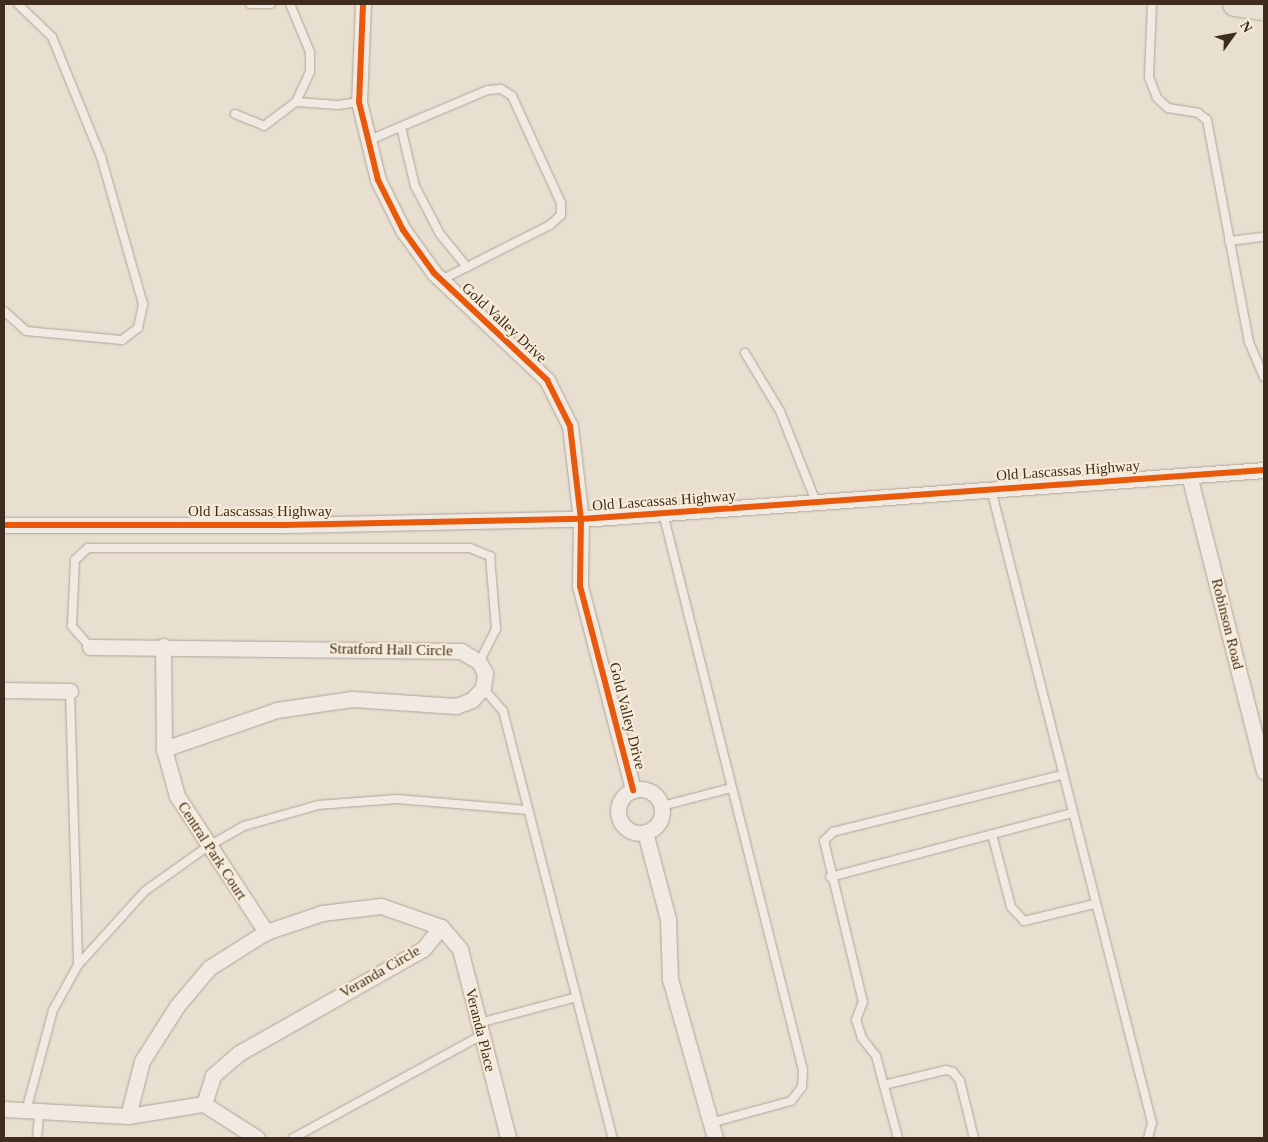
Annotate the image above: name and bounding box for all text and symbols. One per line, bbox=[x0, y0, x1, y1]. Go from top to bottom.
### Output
north arrow bbox=[1208, 10, 1258, 60]
text: N bbox=[1237, 19, 1255, 35]
street label: Gold Valley Drive bbox=[458, 279, 550, 367]
street label: Old Lascassas Highway bbox=[995, 457, 1141, 485]
street label: Old Lascassas Highway bbox=[591, 487, 737, 515]
street label: Old Lascassas Highway bbox=[188, 503, 332, 521]
street label: Robinson Road bbox=[1207, 577, 1247, 671]
street label: Stratford Hall Circle bbox=[329, 640, 453, 660]
street label: Gold Valley Drive bbox=[605, 660, 649, 772]
street label: Central Park Court bbox=[174, 799, 250, 903]
street label: Veranda Circle bbox=[337, 942, 423, 1002]
street label: Veranda Place bbox=[461, 986, 499, 1074]

